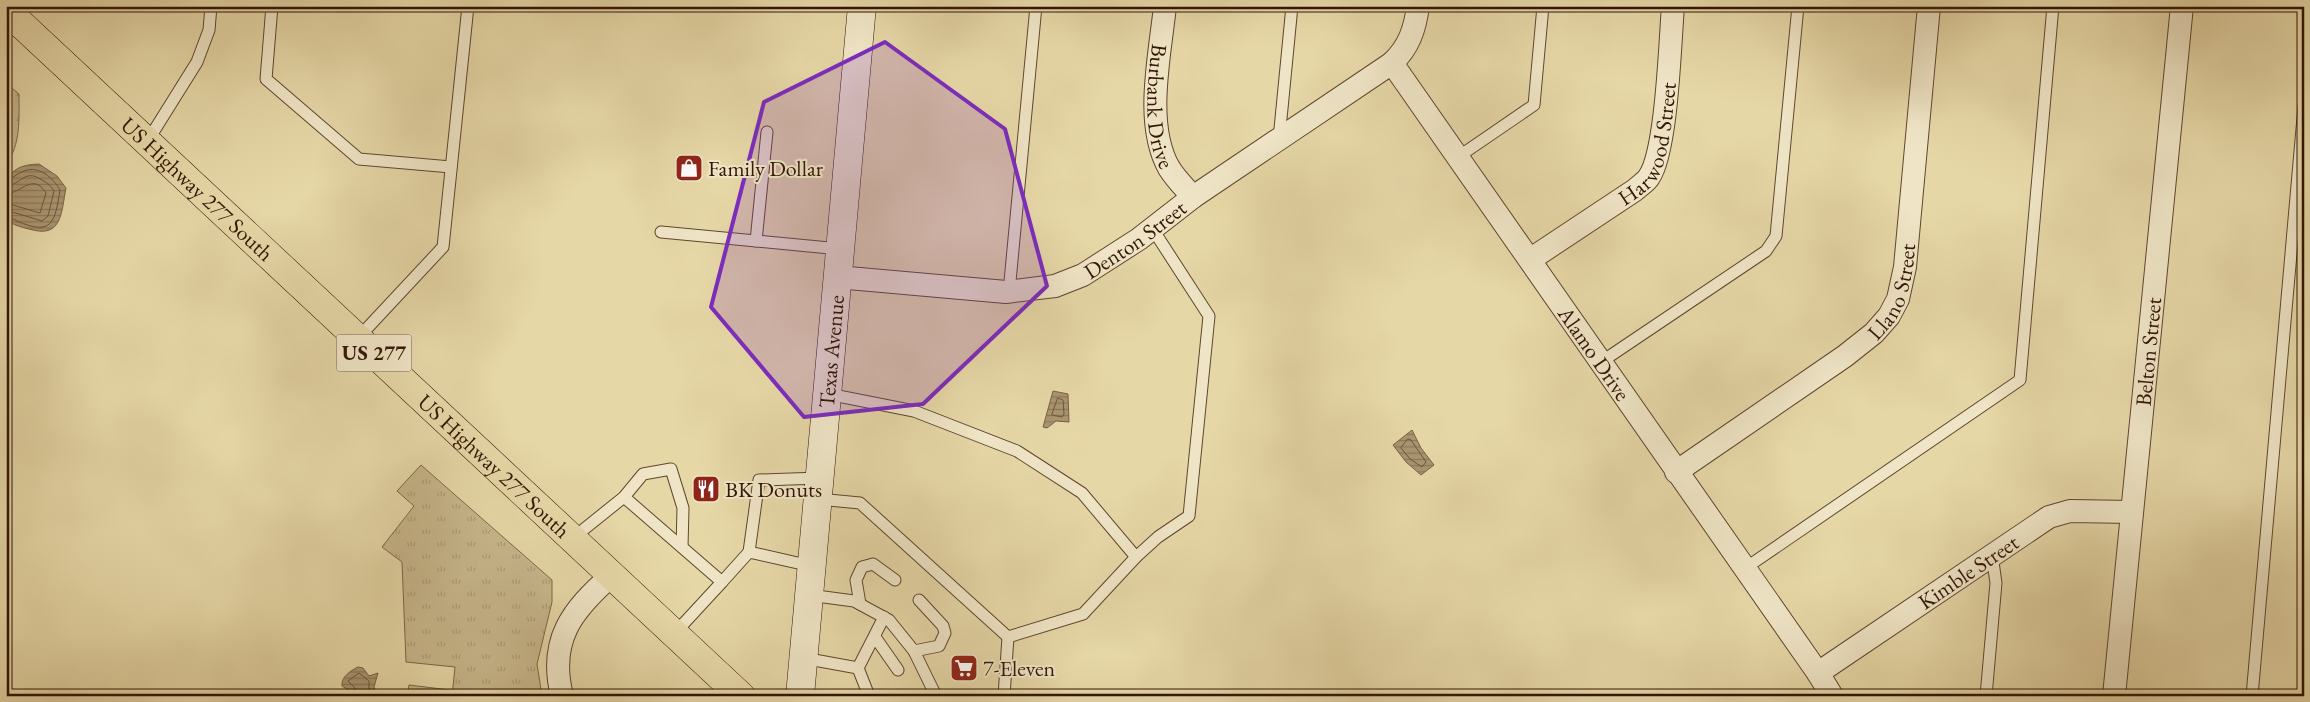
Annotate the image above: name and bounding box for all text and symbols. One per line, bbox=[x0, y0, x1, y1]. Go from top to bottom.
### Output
street label: Burbank Drive bbox=[1140, 42, 1181, 174]
street label: Harwood Street bbox=[1612, 81, 1683, 212]
street label: US Highway 277 South bbox=[115, 111, 280, 268]
shop icon: Family Dollar bbox=[674, 153, 704, 183]
place label: Family Dollar bbox=[708, 154, 824, 183]
street label: Denton Street bbox=[1078, 194, 1192, 286]
street label: Llano Street bbox=[1861, 242, 1922, 346]
street label: Texas Avenue bbox=[812, 293, 851, 409]
street label: Belton Street bbox=[2129, 296, 2168, 407]
street label: Alamo Drive bbox=[1551, 300, 1637, 407]
road number: US 277 bbox=[336, 334, 412, 372]
street label: US Highway 277 South bbox=[411, 388, 577, 545]
restaurant icon: BK Donuts bbox=[691, 474, 721, 504]
place label: BK Donuts bbox=[725, 475, 822, 504]
street label: Kimble Street bbox=[1912, 528, 2024, 616]
supermarket icon: 7-Eleven bbox=[949, 653, 979, 683]
place label: 7-Eleven bbox=[983, 654, 1056, 683]

